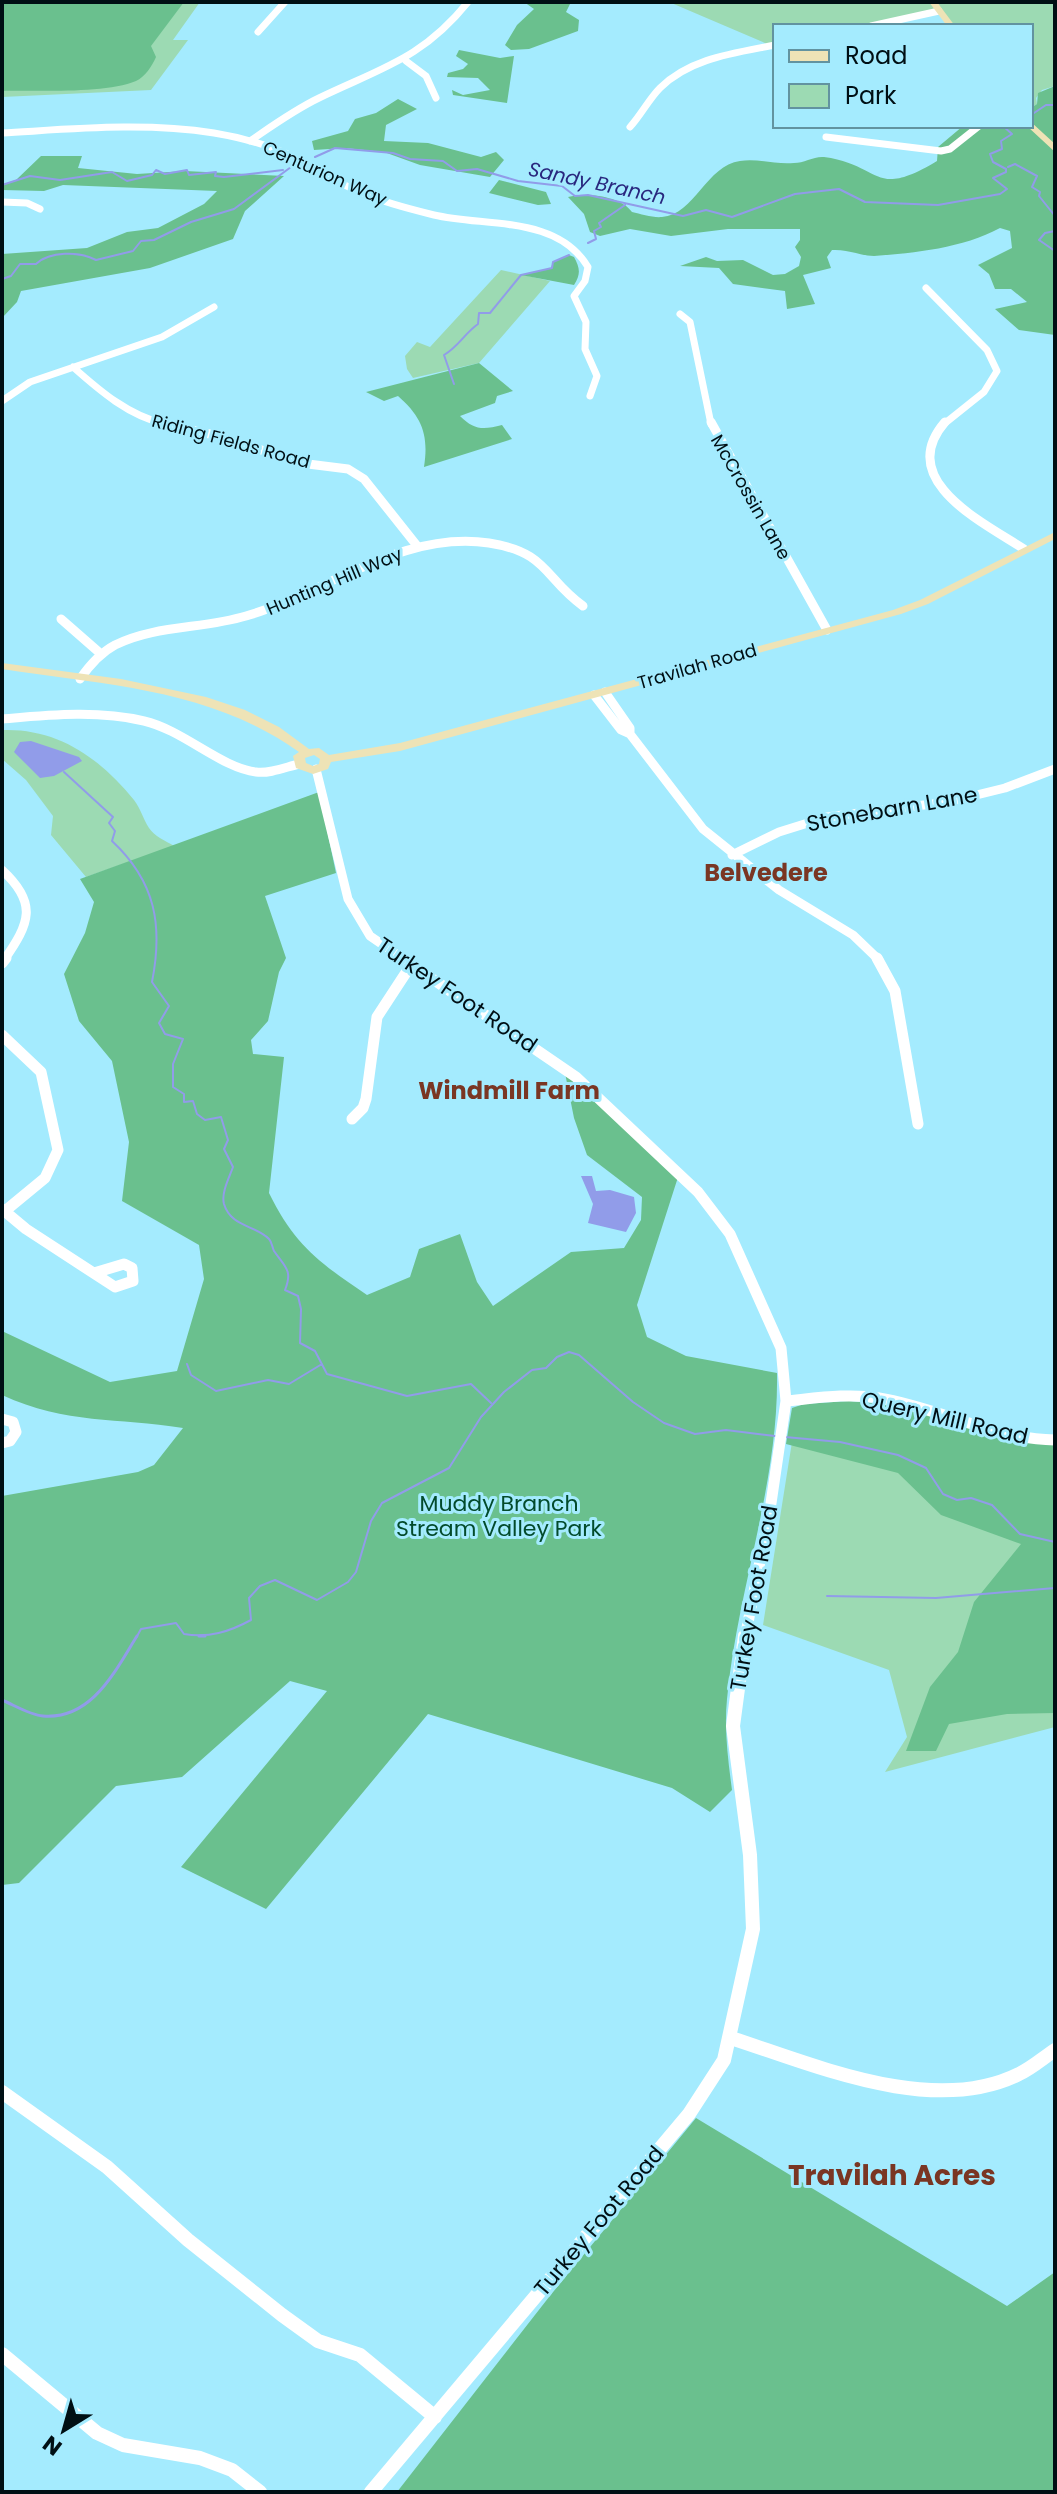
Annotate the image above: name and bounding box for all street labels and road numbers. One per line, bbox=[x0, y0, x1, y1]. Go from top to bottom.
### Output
street label: Centurion Way bbox=[259, 134, 391, 212]
street label: Riding Fields Road bbox=[149, 408, 313, 474]
street label: McCrossin Lane bbox=[705, 430, 797, 564]
street label: Hunting Hill Way bbox=[262, 541, 406, 621]
street label: Travilah Road bbox=[634, 637, 760, 695]
street label: Stonebarn Lane bbox=[804, 779, 980, 839]
street label: Turkey Foot Road bbox=[371, 930, 543, 1060]
street label: Query Mill Road bbox=[859, 1384, 1031, 1452]
street label: Turkey Foot Road bbox=[722, 1503, 786, 1693]
street label: Turkey Foot Road bbox=[527, 2139, 671, 2303]

